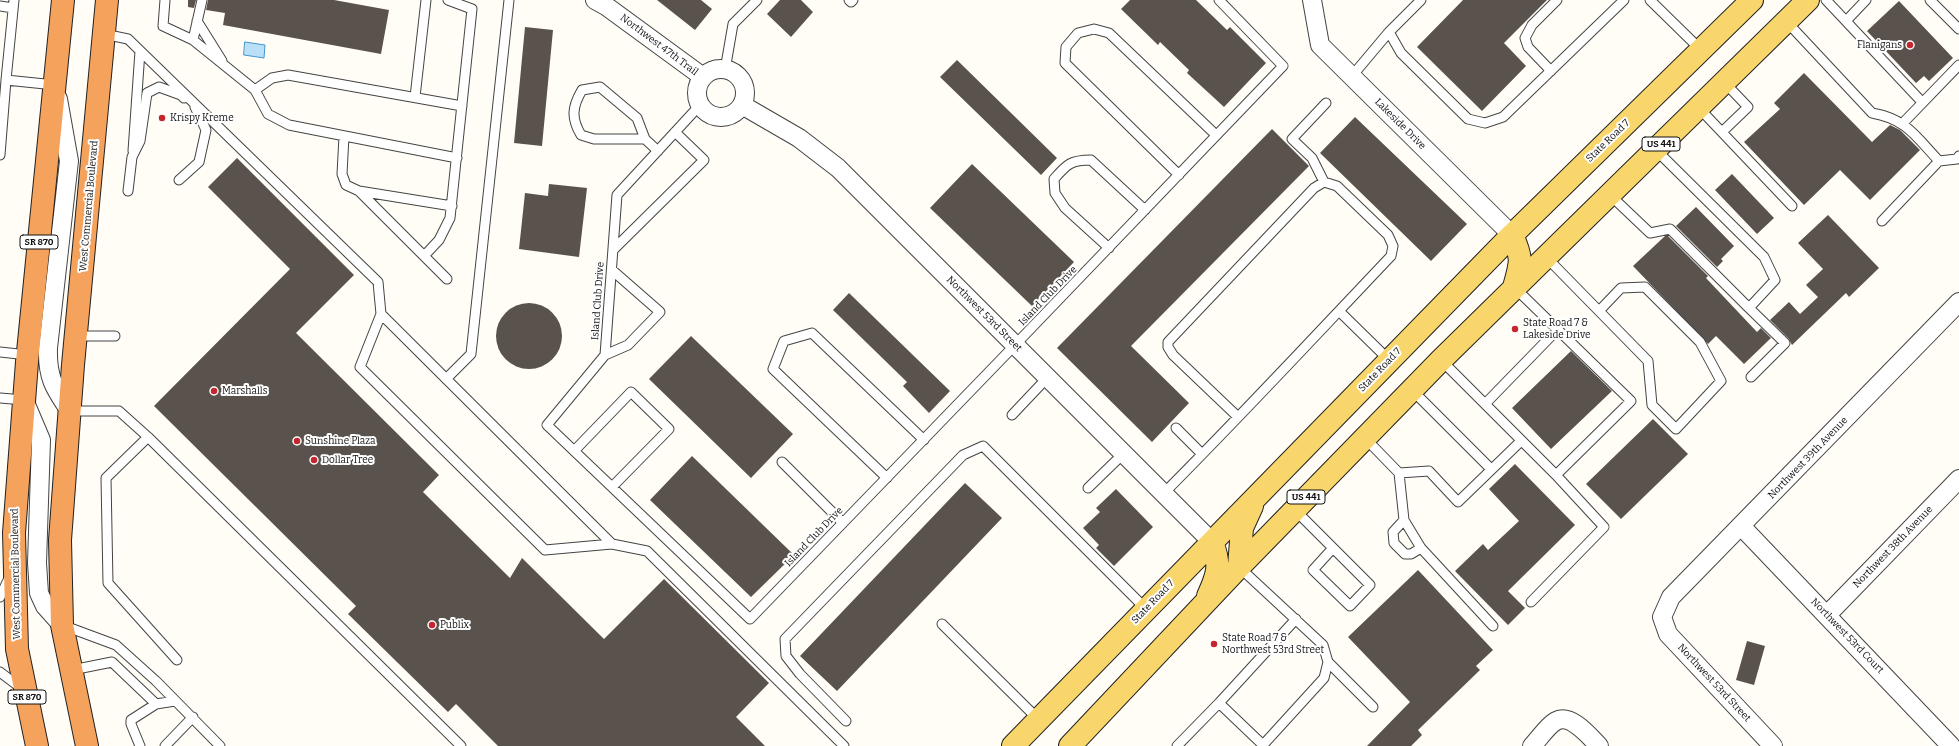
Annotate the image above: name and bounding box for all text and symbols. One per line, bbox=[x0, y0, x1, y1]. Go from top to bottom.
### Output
street label: Northwest 47th Trail bbox=[618, 12, 700, 78]
place label: Flanigans bbox=[1857, 39, 1902, 51]
marker: Flanigans bbox=[1905, 40, 1915, 50]
street label: Lakeside Drive bbox=[1372, 96, 1428, 152]
place label: Krispy Kreme bbox=[170, 112, 234, 124]
marker: Krispy Kreme bbox=[157, 113, 167, 123]
street label: State Road 7 bbox=[1584, 117, 1632, 165]
road number: US 441 bbox=[1642, 137, 1680, 151]
street label: West Commercial Boulevard bbox=[77, 140, 101, 272]
road number: SR 870 bbox=[20, 235, 58, 249]
street label: Island Club Drive bbox=[589, 262, 607, 340]
street label: Island Club Drive bbox=[1016, 264, 1080, 328]
street label: Northwest 53rd Street bbox=[944, 274, 1024, 354]
place label: State Road 7 & Lakeside Drive bbox=[1523, 317, 1590, 340]
marker: State Road 7 & Lakeside Drive bbox=[1510, 324, 1520, 334]
street label: State Road 7 bbox=[1356, 346, 1404, 394]
place label: Marshalls bbox=[222, 385, 268, 397]
marker: Marshalls bbox=[209, 386, 219, 396]
street label: Northwest 39th Avenue bbox=[1766, 414, 1850, 502]
place label: Sunshine Plaza bbox=[305, 435, 375, 447]
marker: Sunshine Plaza bbox=[292, 436, 302, 446]
place label: Dollar Tree bbox=[322, 454, 373, 466]
marker: Dollar Tree bbox=[309, 455, 319, 465]
road number: US 441 bbox=[1287, 490, 1325, 504]
street label: Northwest 38th Avenue bbox=[1851, 503, 1935, 591]
street label: Island Club Drive bbox=[782, 505, 846, 569]
street label: West Commercial Boulevard bbox=[9, 508, 23, 640]
street label: State Road 7 bbox=[1129, 578, 1177, 626]
street label: Northwest 53rd Court bbox=[1808, 596, 1886, 676]
place label: Publix bbox=[440, 619, 469, 631]
marker: Publix bbox=[427, 620, 437, 630]
place label: State Road 7 & Northwest 53rd Street bbox=[1222, 632, 1324, 656]
marker: State Road 7 & Northwest 53rd Street bbox=[1209, 639, 1219, 649]
street label: Northwest 53rd Street bbox=[1675, 642, 1753, 724]
road number: SR 870 bbox=[8, 690, 46, 704]

